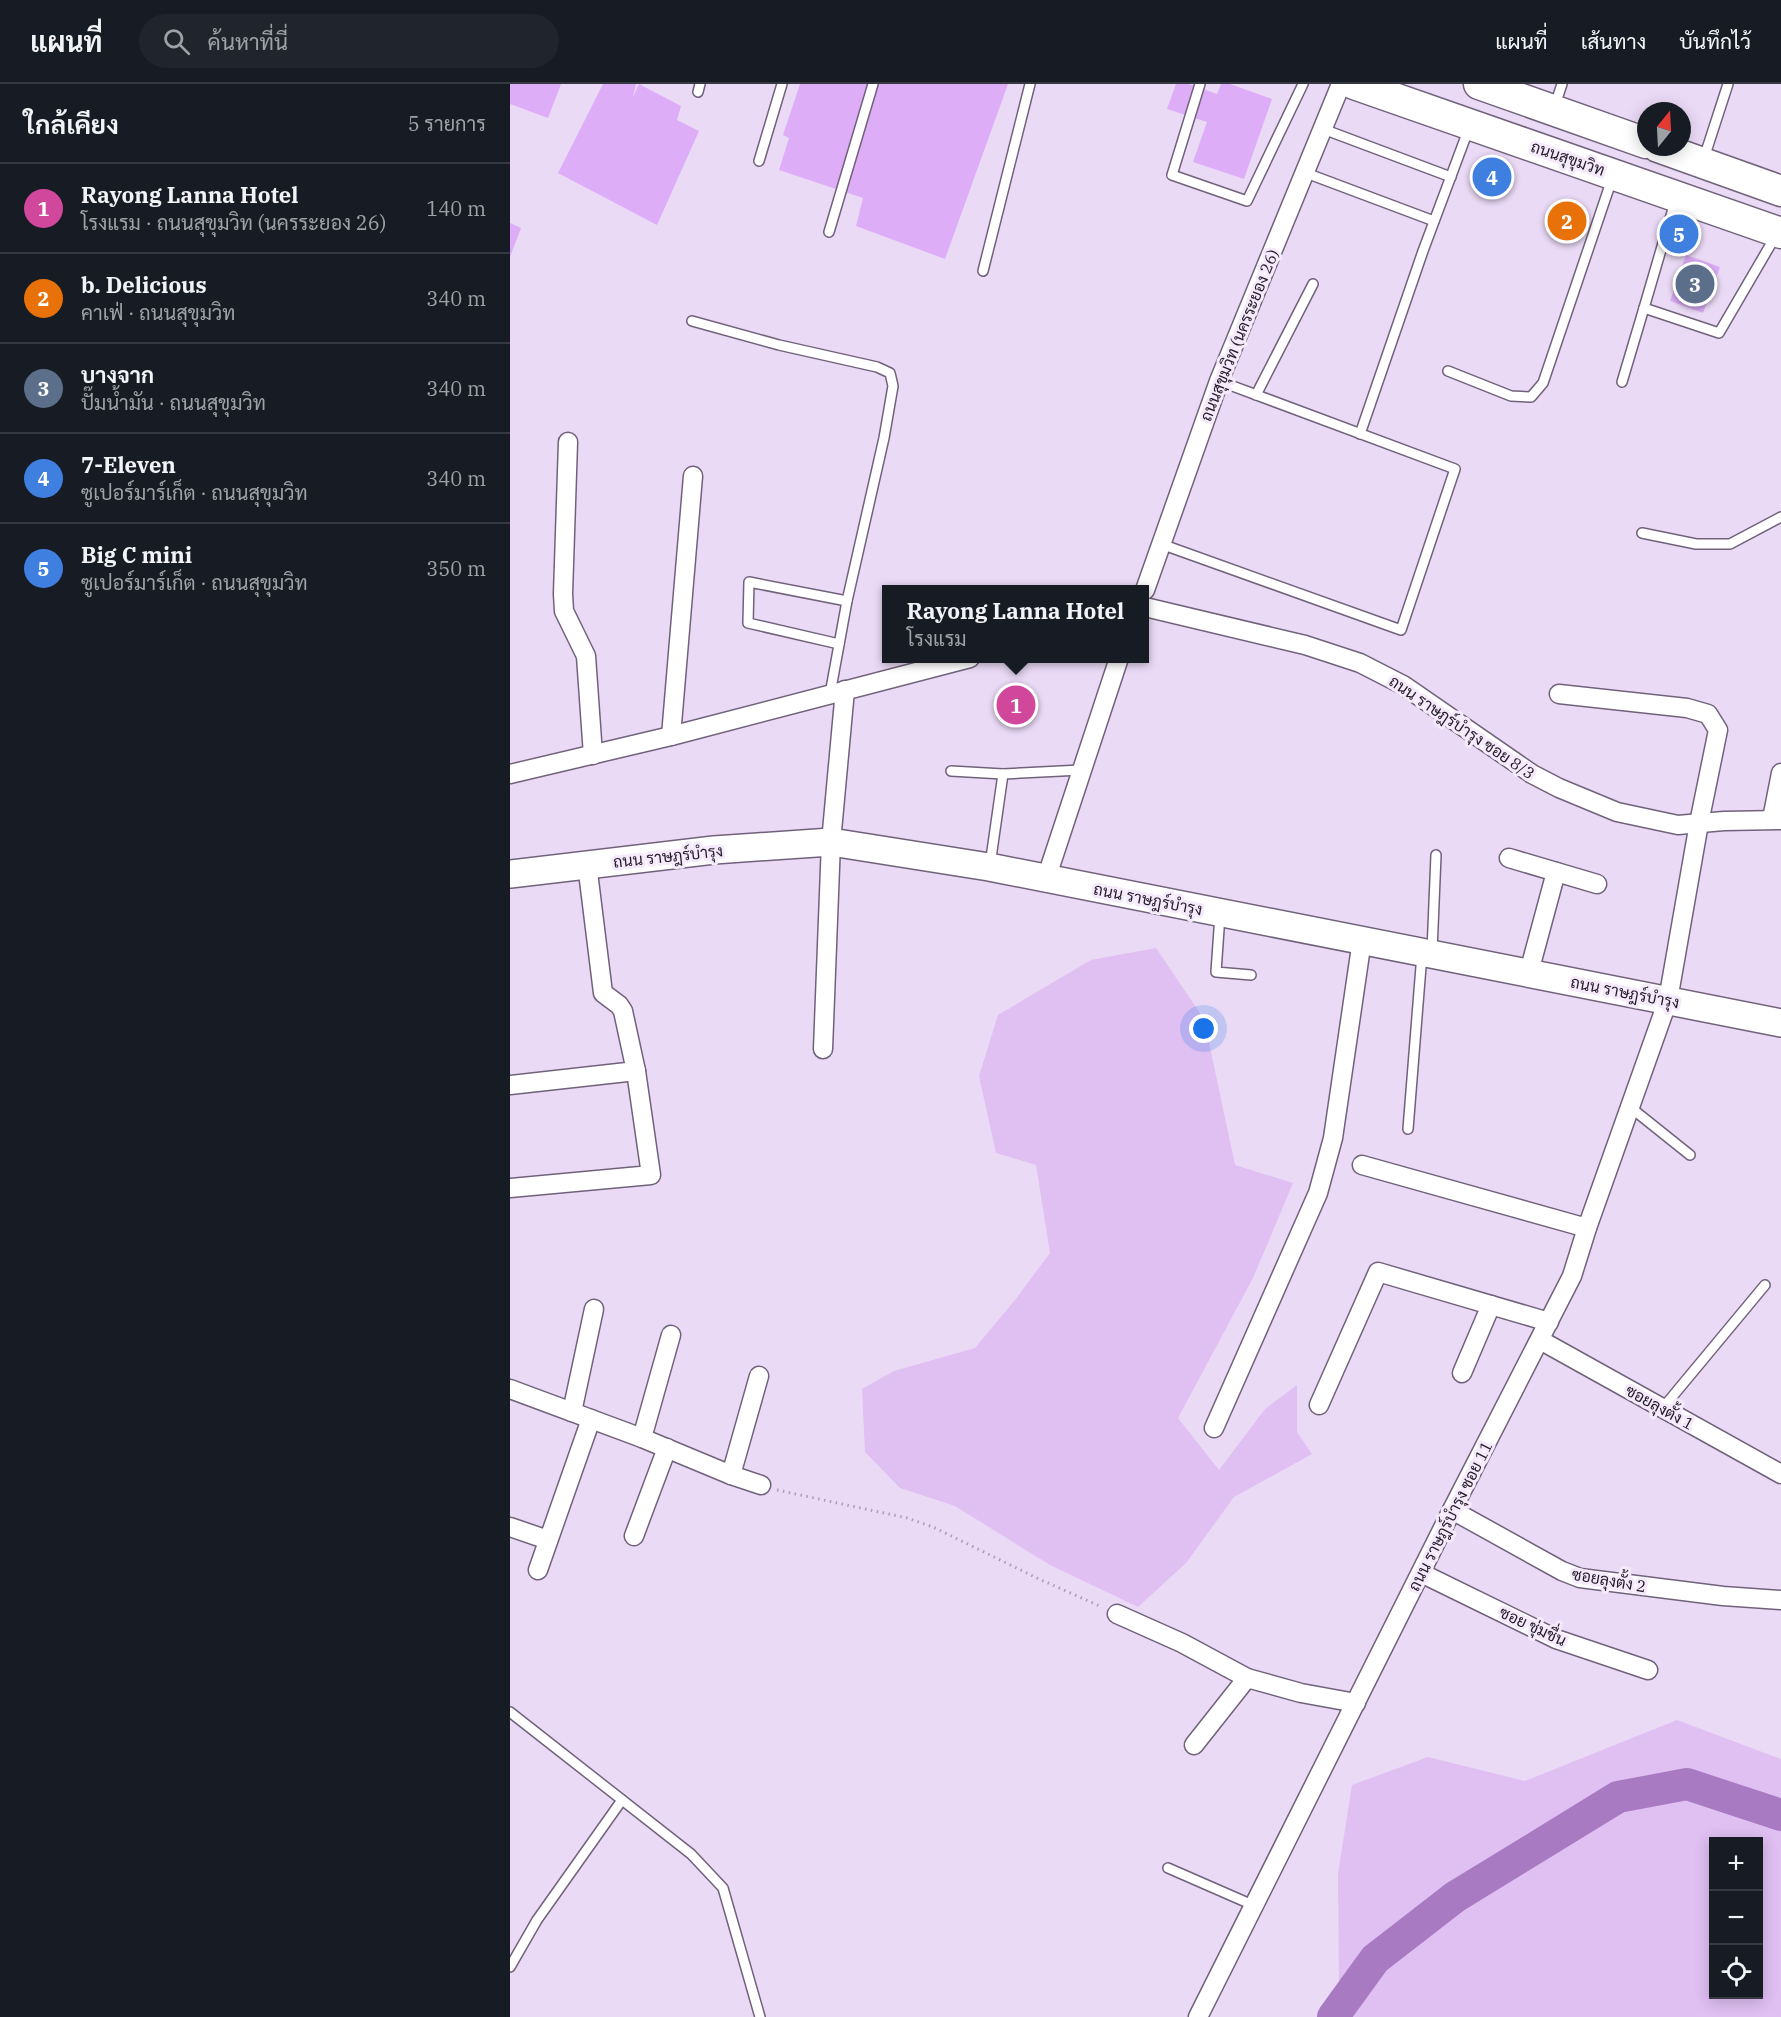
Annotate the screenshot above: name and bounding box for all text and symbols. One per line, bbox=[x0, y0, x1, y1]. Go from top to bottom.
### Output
search box bbox=[139, 14, 559, 68]
text: แผนที่ bbox=[30, 23, 103, 60]
icon: search bbox=[160, 25, 193, 58]
text: ค้นหาที่นี่ bbox=[208, 27, 288, 56]
text: แผนที่ bbox=[1495, 27, 1548, 55]
text: เส้นทาง bbox=[1581, 27, 1646, 55]
text: บันทึกไว้ bbox=[1679, 27, 1751, 55]
north arrow bbox=[1637, 102, 1691, 156]
text: ใกล้เคียง bbox=[24, 107, 119, 141]
text: 5 รายการ bbox=[408, 110, 486, 137]
street label: ถนนสุขุมวิท bbox=[1528, 136, 1608, 182]
pin: 4 bbox=[1472, 154, 1512, 200]
text: Rayong Lanna Hotel bbox=[81, 180, 298, 209]
text: 1 bbox=[38, 195, 50, 222]
text: 140 m bbox=[426, 195, 486, 222]
pin: 2 bbox=[1548, 198, 1586, 244]
text: โรงแรม · ถนนสุขุมวิท (นครระยอง 26) bbox=[81, 209, 386, 236]
pin: 5 bbox=[1660, 212, 1698, 256]
street label: ถนนสุขุมวิท (นครระยอง 26) bbox=[1195, 246, 1285, 425]
pin: 3 bbox=[1676, 262, 1714, 306]
text: b. Delicious bbox=[81, 270, 207, 299]
text: 2 bbox=[38, 285, 50, 312]
text: 340 m bbox=[426, 285, 486, 312]
text: คาเฟ่ · ถนนสุขุมวิท bbox=[81, 299, 235, 326]
text: บางจาก bbox=[81, 360, 154, 389]
text: 3 bbox=[38, 375, 50, 402]
text: 340 m bbox=[426, 375, 486, 402]
text: ปั๊มน้ำมัน · ถนนสุขุมวิท bbox=[81, 389, 266, 416]
text: 7-Eleven bbox=[81, 450, 176, 479]
text: 4 bbox=[38, 465, 50, 492]
text: 340 m bbox=[426, 465, 486, 492]
text: ซูเปอร์มาร์เก็ต · ถนนสุขุมวิท bbox=[81, 479, 308, 506]
text: Big C mini bbox=[81, 540, 192, 569]
text: 5 bbox=[38, 555, 50, 582]
text: 350 m bbox=[426, 555, 486, 582]
text: ซูเปอร์มาร์เก็ต · ถนนสุขุมวิท bbox=[81, 569, 308, 596]
popup bbox=[882, 585, 1149, 663]
text: Rayong Lanna Hotel bbox=[907, 596, 1124, 625]
text: โรงแรม bbox=[907, 625, 967, 652]
street label: ถนน ราษฎร์บำรุง ซอย 8/3 bbox=[1384, 669, 1540, 785]
pin: 1 bbox=[996, 682, 1036, 728]
street label: ถนน ราษฎร์บำรุง bbox=[612, 838, 724, 874]
street label: ถนน ราษฎร์บำรุง bbox=[1092, 877, 1204, 921]
street label: ถนน ราษฎร์บำรุง bbox=[1569, 970, 1681, 1014]
your location bbox=[1189, 1014, 1218, 1043]
street label: ซอยลุงตั้ง 1 bbox=[1621, 1377, 1699, 1436]
street label: ถนน ราษฎร์บำรุง ซอย 11 bbox=[1402, 1437, 1498, 1595]
street label: ซอยลุงตั้ง 2 bbox=[1570, 1560, 1648, 1598]
street label: ซอย ชุ่มชื่น bbox=[1496, 1598, 1571, 1652]
map controls bbox=[1709, 1837, 1763, 1999]
button: + bbox=[1709, 1837, 1763, 1891]
button: − bbox=[1709, 1891, 1763, 1945]
button: locate bbox=[1709, 1945, 1763, 1999]

